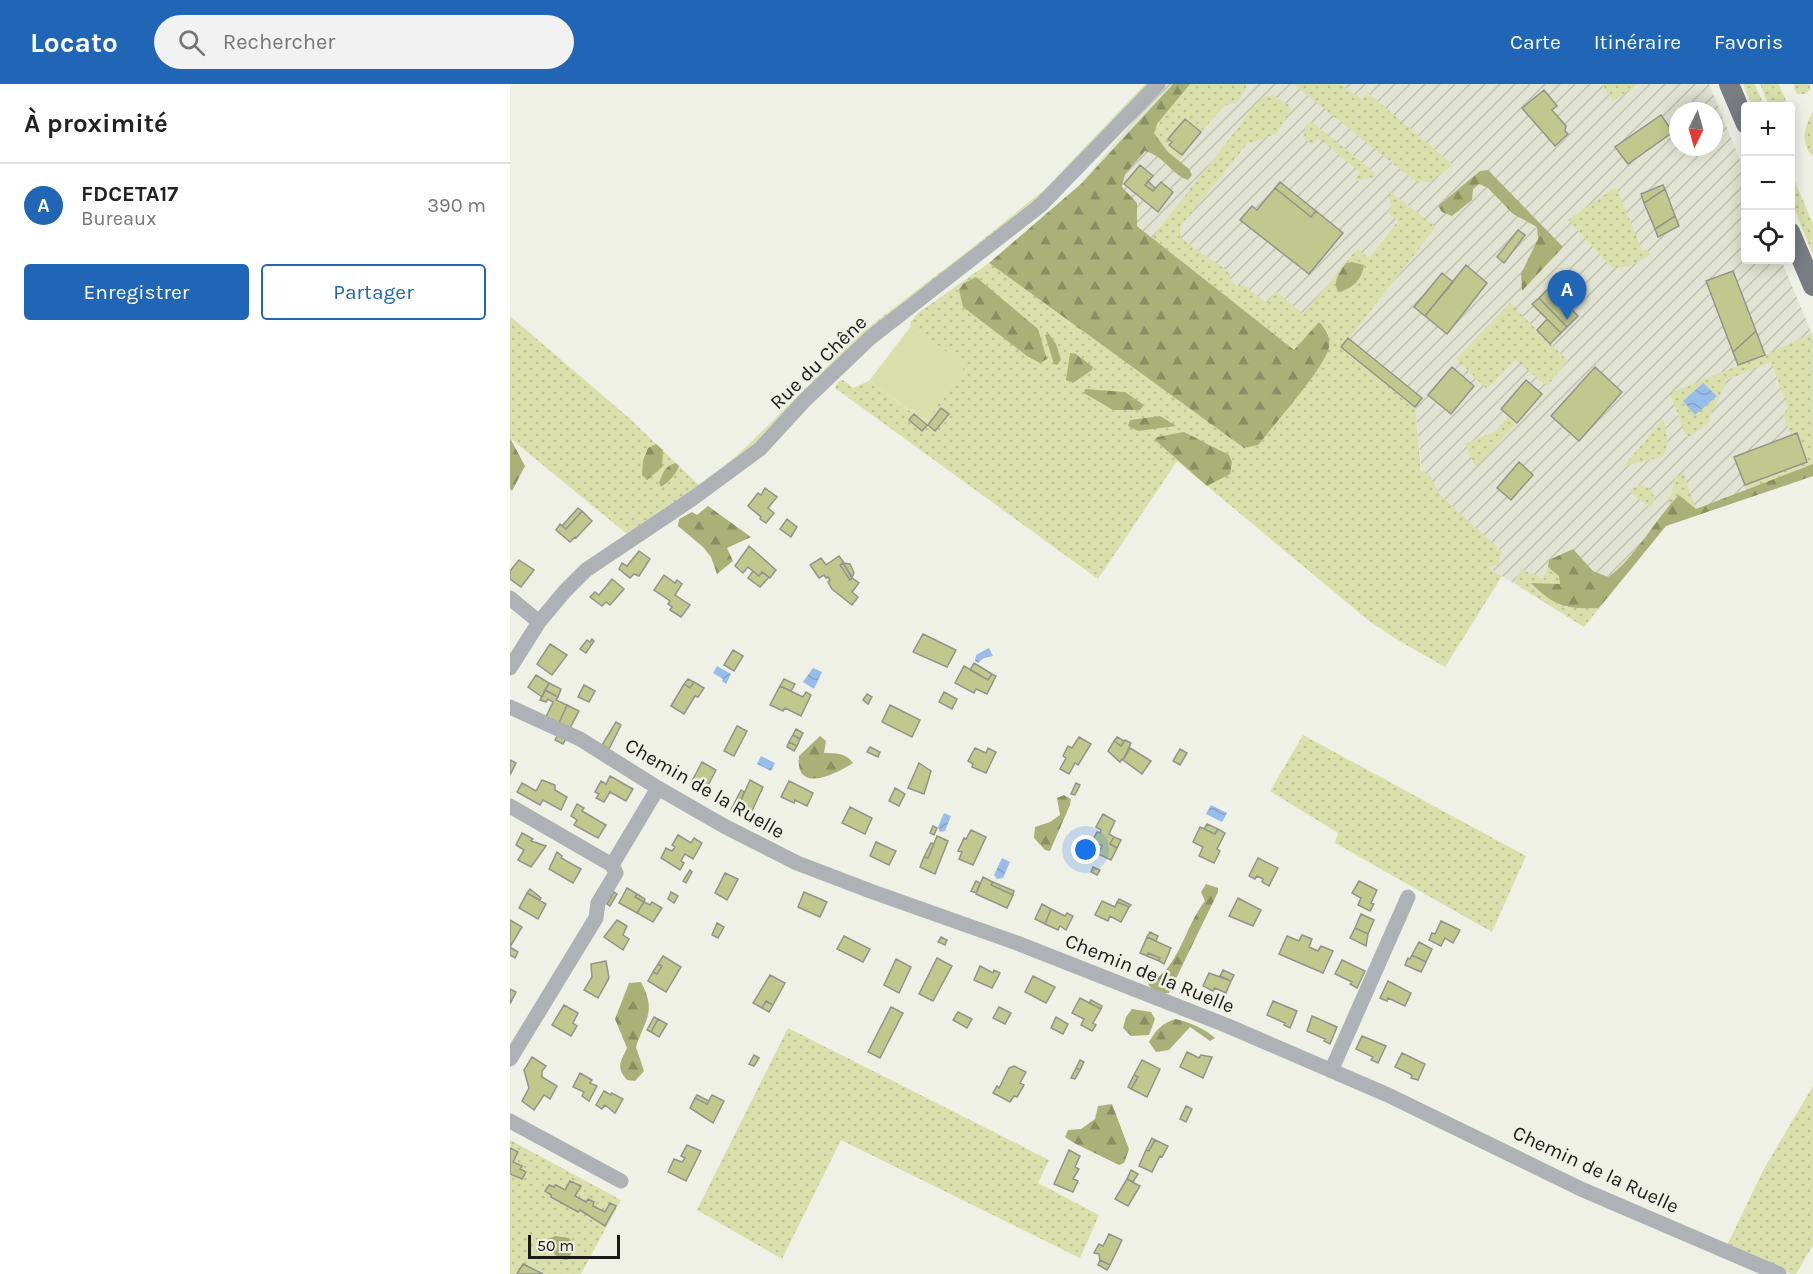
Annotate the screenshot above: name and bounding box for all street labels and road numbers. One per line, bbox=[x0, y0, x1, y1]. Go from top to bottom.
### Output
street label: Rue du Chêne bbox=[765, 311, 871, 414]
street label: Chemin de la Ruelle bbox=[621, 733, 789, 843]
street label: Chemin de la Ruelle bbox=[1062, 929, 1238, 1018]
street label: Chemin de la Ruelle bbox=[1509, 1121, 1682, 1218]

